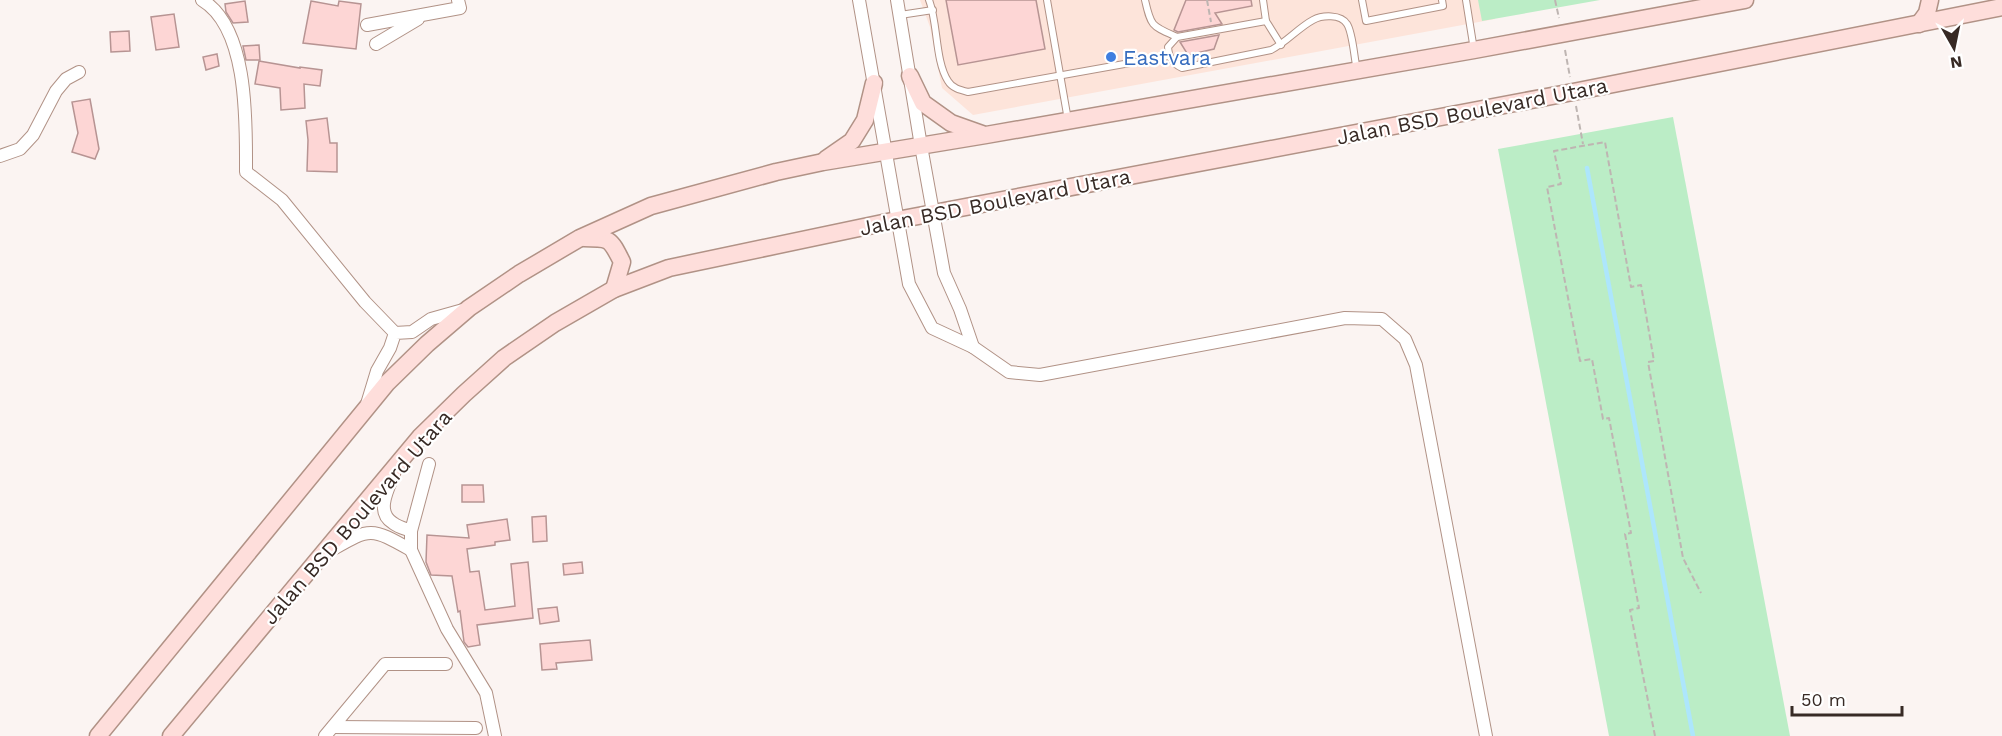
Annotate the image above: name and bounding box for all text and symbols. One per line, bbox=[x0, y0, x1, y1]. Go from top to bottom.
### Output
north arrow bbox=[1924, 18, 1984, 78]
place label: Eastvara bbox=[1123, 45, 1211, 70]
marker: Eastvara bbox=[1104, 50, 1118, 64]
text: N bbox=[1949, 52, 1964, 73]
street label: Jalan BSD Boulevard Utara bbox=[1334, 72, 1610, 150]
street label: Jalan BSD Boulevard Utara bbox=[857, 163, 1133, 241]
street label: Jalan BSD Boulevard Utara bbox=[257, 405, 457, 629]
scale bar bbox=[1792, 679, 1902, 717]
text: 50 m bbox=[1801, 689, 1846, 710]

